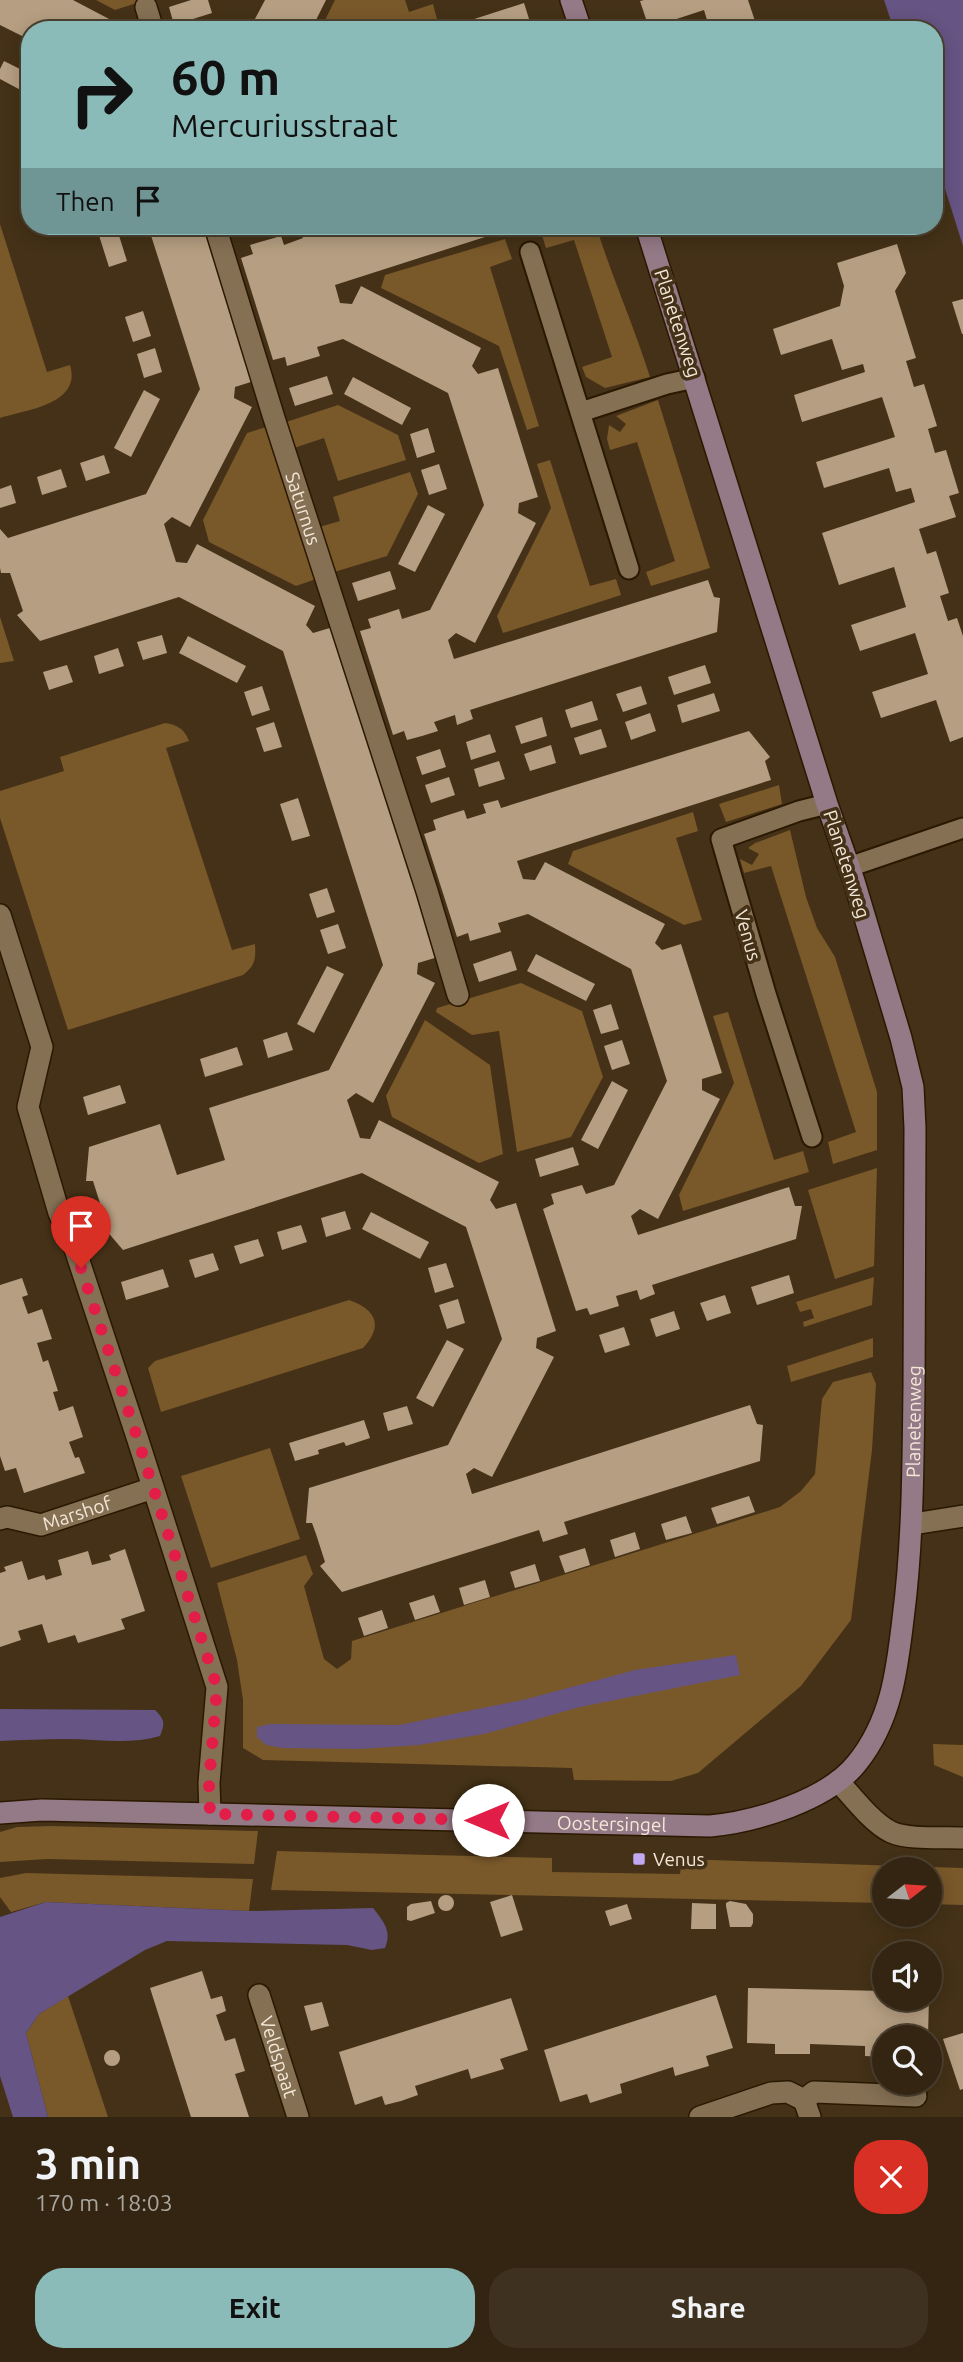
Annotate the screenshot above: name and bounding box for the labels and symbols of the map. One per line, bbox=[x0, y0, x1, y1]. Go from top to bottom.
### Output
street label: Planetenweg bbox=[650, 266, 706, 380]
street label: Saturnus bbox=[281, 469, 325, 548]
street label: Planetenweg bbox=[819, 807, 875, 921]
street label: Venus bbox=[730, 907, 766, 963]
pin bbox=[51, 1196, 111, 1268]
street label: Planetenweg bbox=[902, 1365, 925, 1478]
street label: Marshof bbox=[40, 1491, 115, 1535]
position arrow bbox=[451, 1783, 525, 1857]
street label: Oostersingel bbox=[557, 1811, 667, 1836]
place label: Venus bbox=[653, 1848, 705, 1870]
marker: Venus bbox=[631, 1851, 647, 1867]
north arrow bbox=[872, 1857, 942, 1927]
street label: Veldspaat bbox=[255, 2013, 302, 2101]

